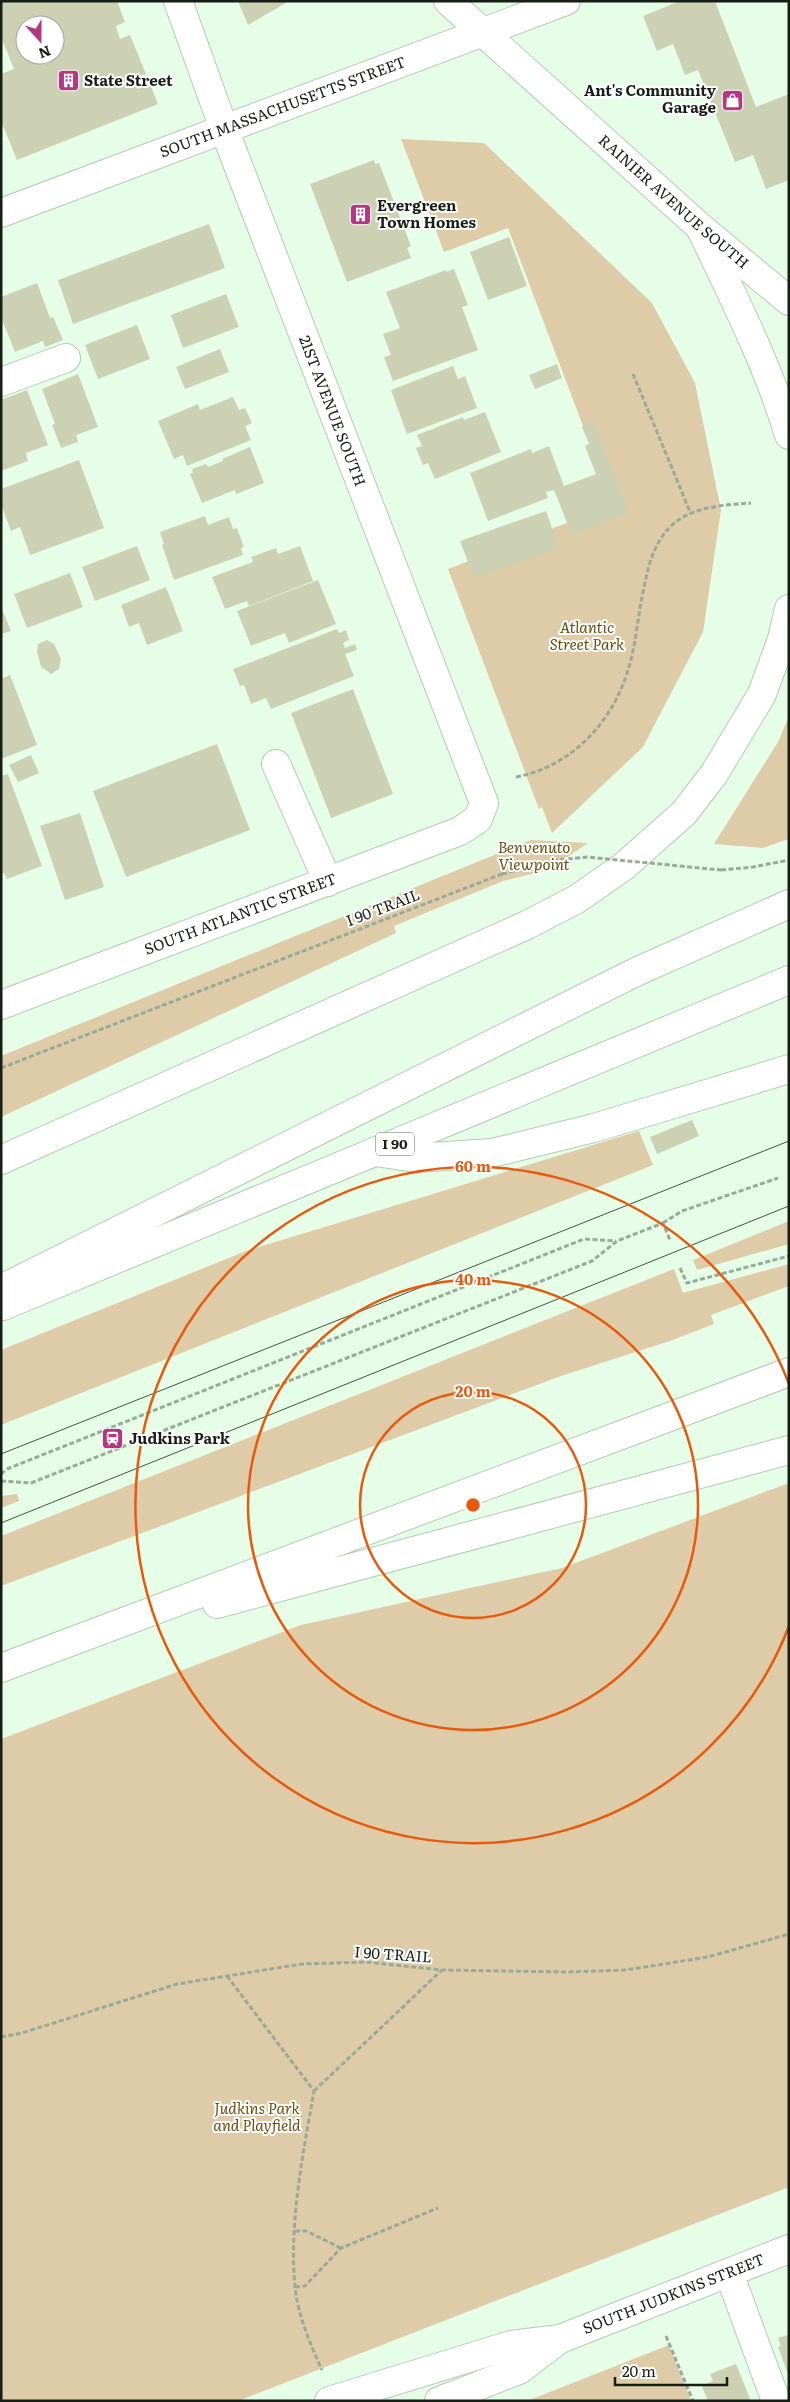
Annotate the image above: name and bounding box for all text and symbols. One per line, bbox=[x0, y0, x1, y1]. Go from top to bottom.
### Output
north arrow bbox=[15, 15, 65, 65]
text: N bbox=[36, 42, 54, 65]
street label: SOUTH MASSACHUSETTS STREET bbox=[156, 49, 409, 162]
place label: State Street bbox=[84, 68, 173, 91]
building icon: State Street bbox=[56, 69, 80, 93]
place label: Ant's Community Garage bbox=[584, 78, 717, 118]
shop icon: Ant's Community Garage bbox=[720, 88, 744, 112]
street label: RAINIER AVENUE SOUTH bbox=[594, 128, 755, 273]
place label: Evergreen Town Homes bbox=[377, 193, 476, 233]
building icon: Evergreen Town Homes bbox=[349, 203, 373, 227]
street label: 21ST AVENUE SOUTH bbox=[294, 332, 373, 489]
park label: Atlantic Street Park bbox=[550, 615, 625, 655]
park label: Benvenuto Viewpoint bbox=[498, 835, 570, 875]
street label: SOUTH ATLANTIC STREET bbox=[140, 866, 339, 960]
street label: I 90 TRAIL bbox=[342, 882, 423, 931]
road number: I 90 bbox=[376, 1132, 414, 1156]
text: 60 m bbox=[455, 1154, 491, 1177]
text: 40 m bbox=[455, 1267, 491, 1290]
text: 20 m bbox=[455, 1379, 491, 1402]
place label: Judkins Park bbox=[129, 1426, 231, 1449]
station icon: Judkins Park bbox=[101, 1427, 125, 1451]
centre of rings bbox=[464, 1496, 482, 1514]
street label: I 90 TRAIL bbox=[354, 1939, 432, 1968]
park label: Judkins Park and Playfield bbox=[213, 2096, 301, 2136]
street label: SOUTH JUDKINS STREET bbox=[579, 2247, 767, 2339]
scale bar bbox=[615, 2354, 728, 2386]
text: 20 m bbox=[622, 2359, 656, 2382]

